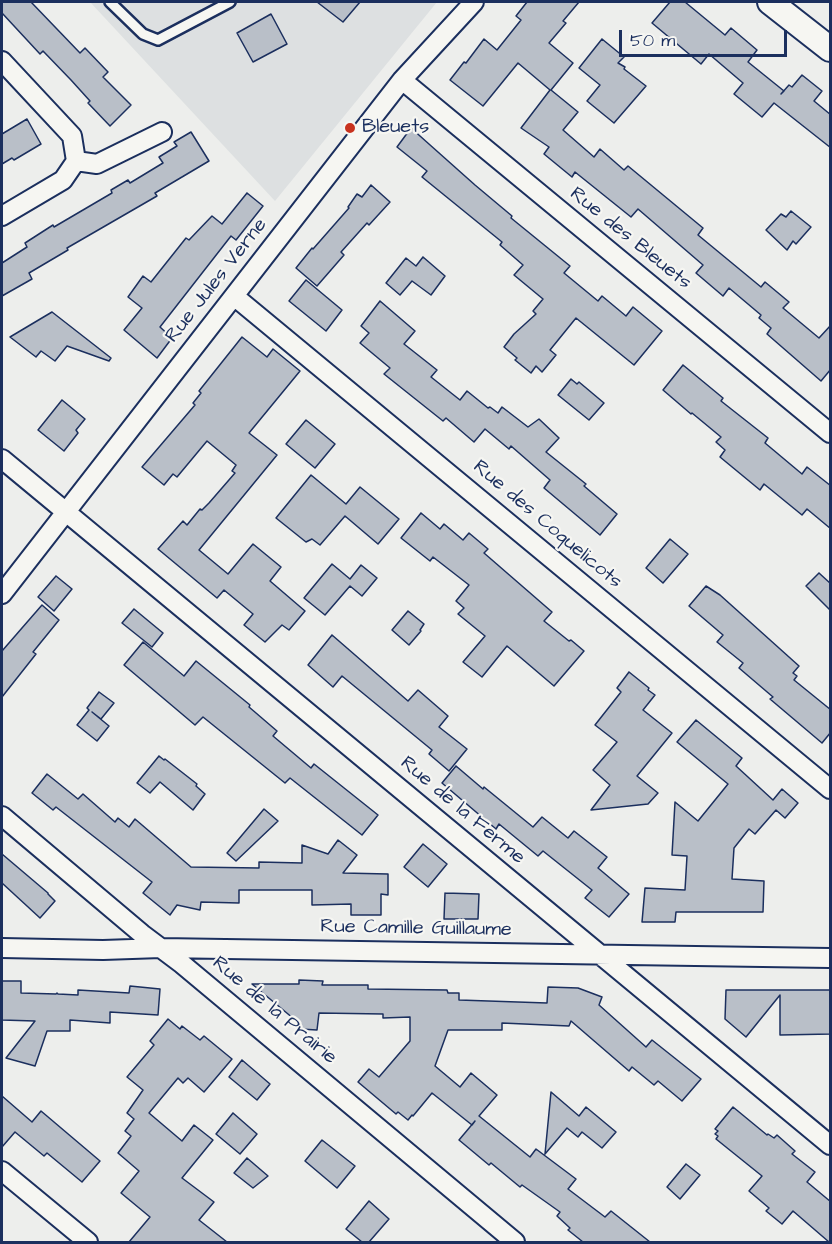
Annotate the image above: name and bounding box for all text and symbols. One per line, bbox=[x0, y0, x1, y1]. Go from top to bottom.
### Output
scale bar bbox=[622, 18, 790, 56]
text: 50 m bbox=[630, 28, 675, 53]
place label: Bleuets bbox=[362, 116, 429, 140]
marker: Bleuets bbox=[343, 121, 357, 135]
street label: Rue des Bleuets bbox=[564, 183, 696, 295]
street label: Rue Jules Verne bbox=[161, 214, 273, 348]
street label: Rue des Coquelicots bbox=[468, 456, 626, 594]
street label: Rue de la Ferme bbox=[395, 752, 529, 870]
street label: Rue Camille Guillaume bbox=[320, 915, 512, 943]
street label: Rue de la Prairie bbox=[207, 952, 341, 1070]

